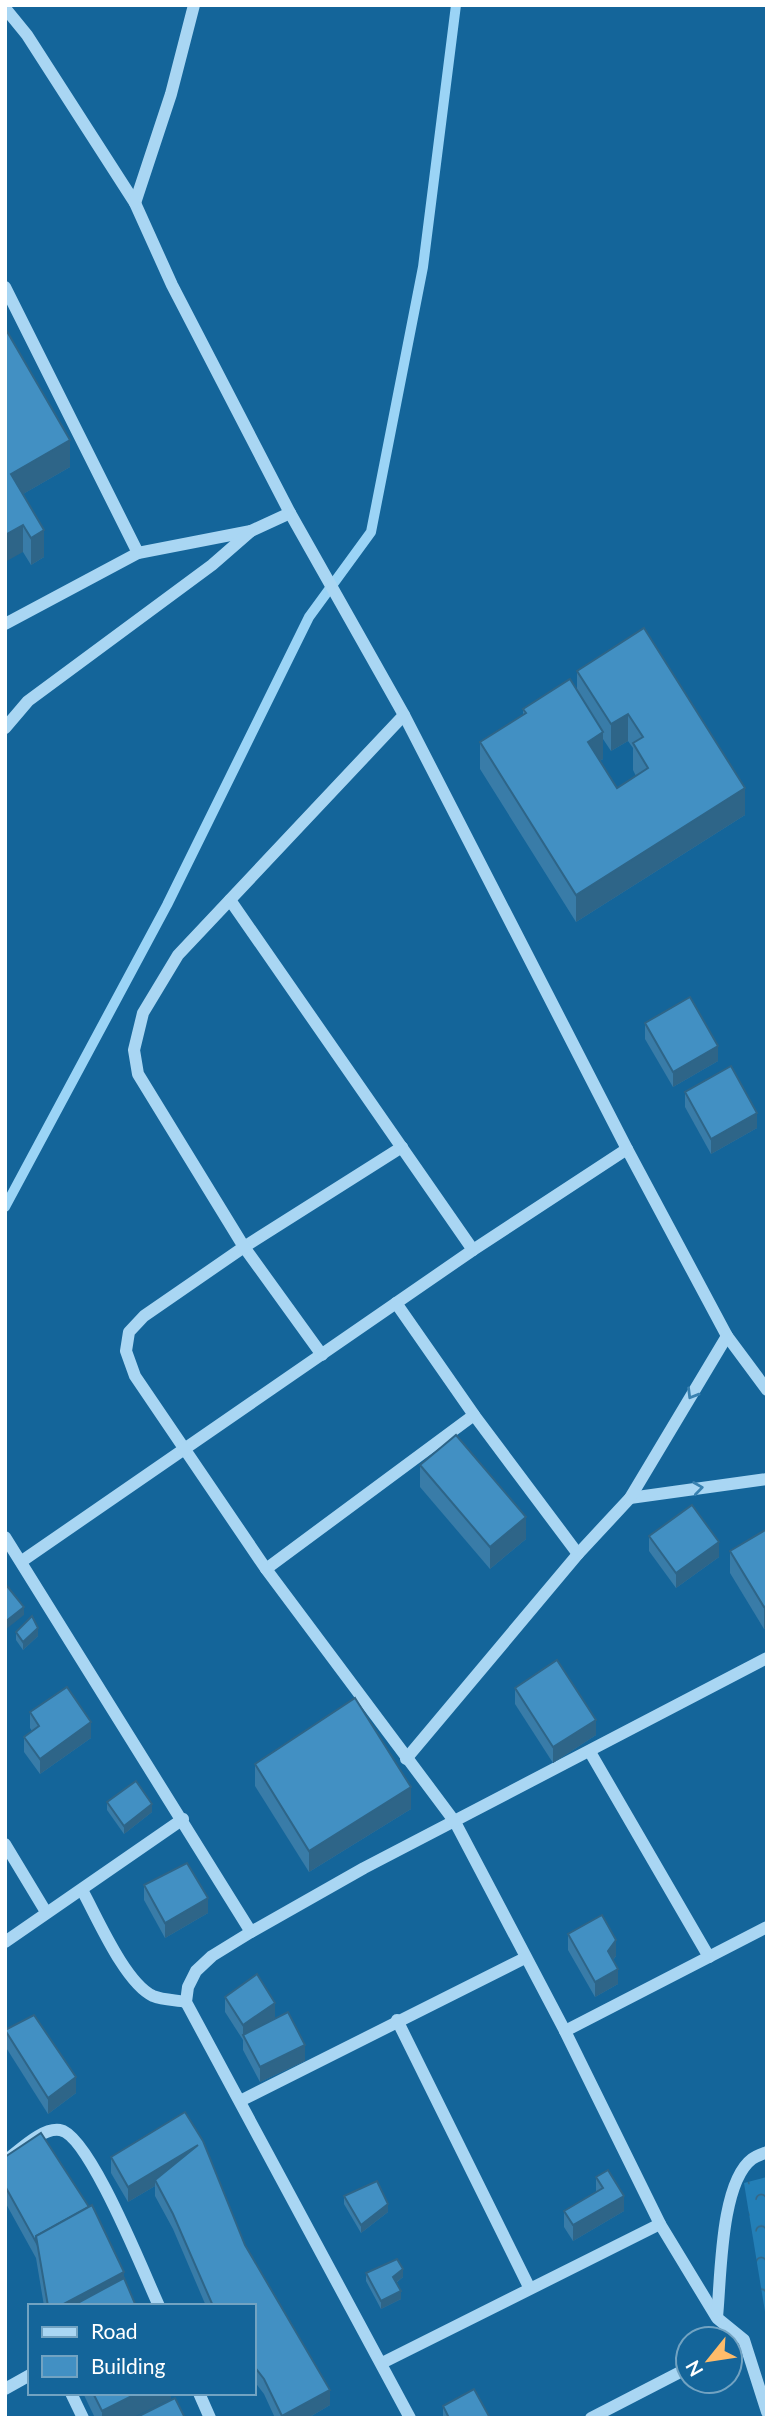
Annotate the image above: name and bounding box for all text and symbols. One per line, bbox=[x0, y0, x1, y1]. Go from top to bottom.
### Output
one-way arrow bbox=[688, 1387, 701, 1400]
one-way arrow bbox=[692, 1481, 704, 1496]
legend bbox=[28, 2304, 256, 2395]
text: Road bbox=[91, 2318, 138, 2343]
north arrow bbox=[674, 2325, 744, 2395]
text: Building bbox=[91, 2353, 166, 2378]
text: N bbox=[680, 2357, 707, 2381]

